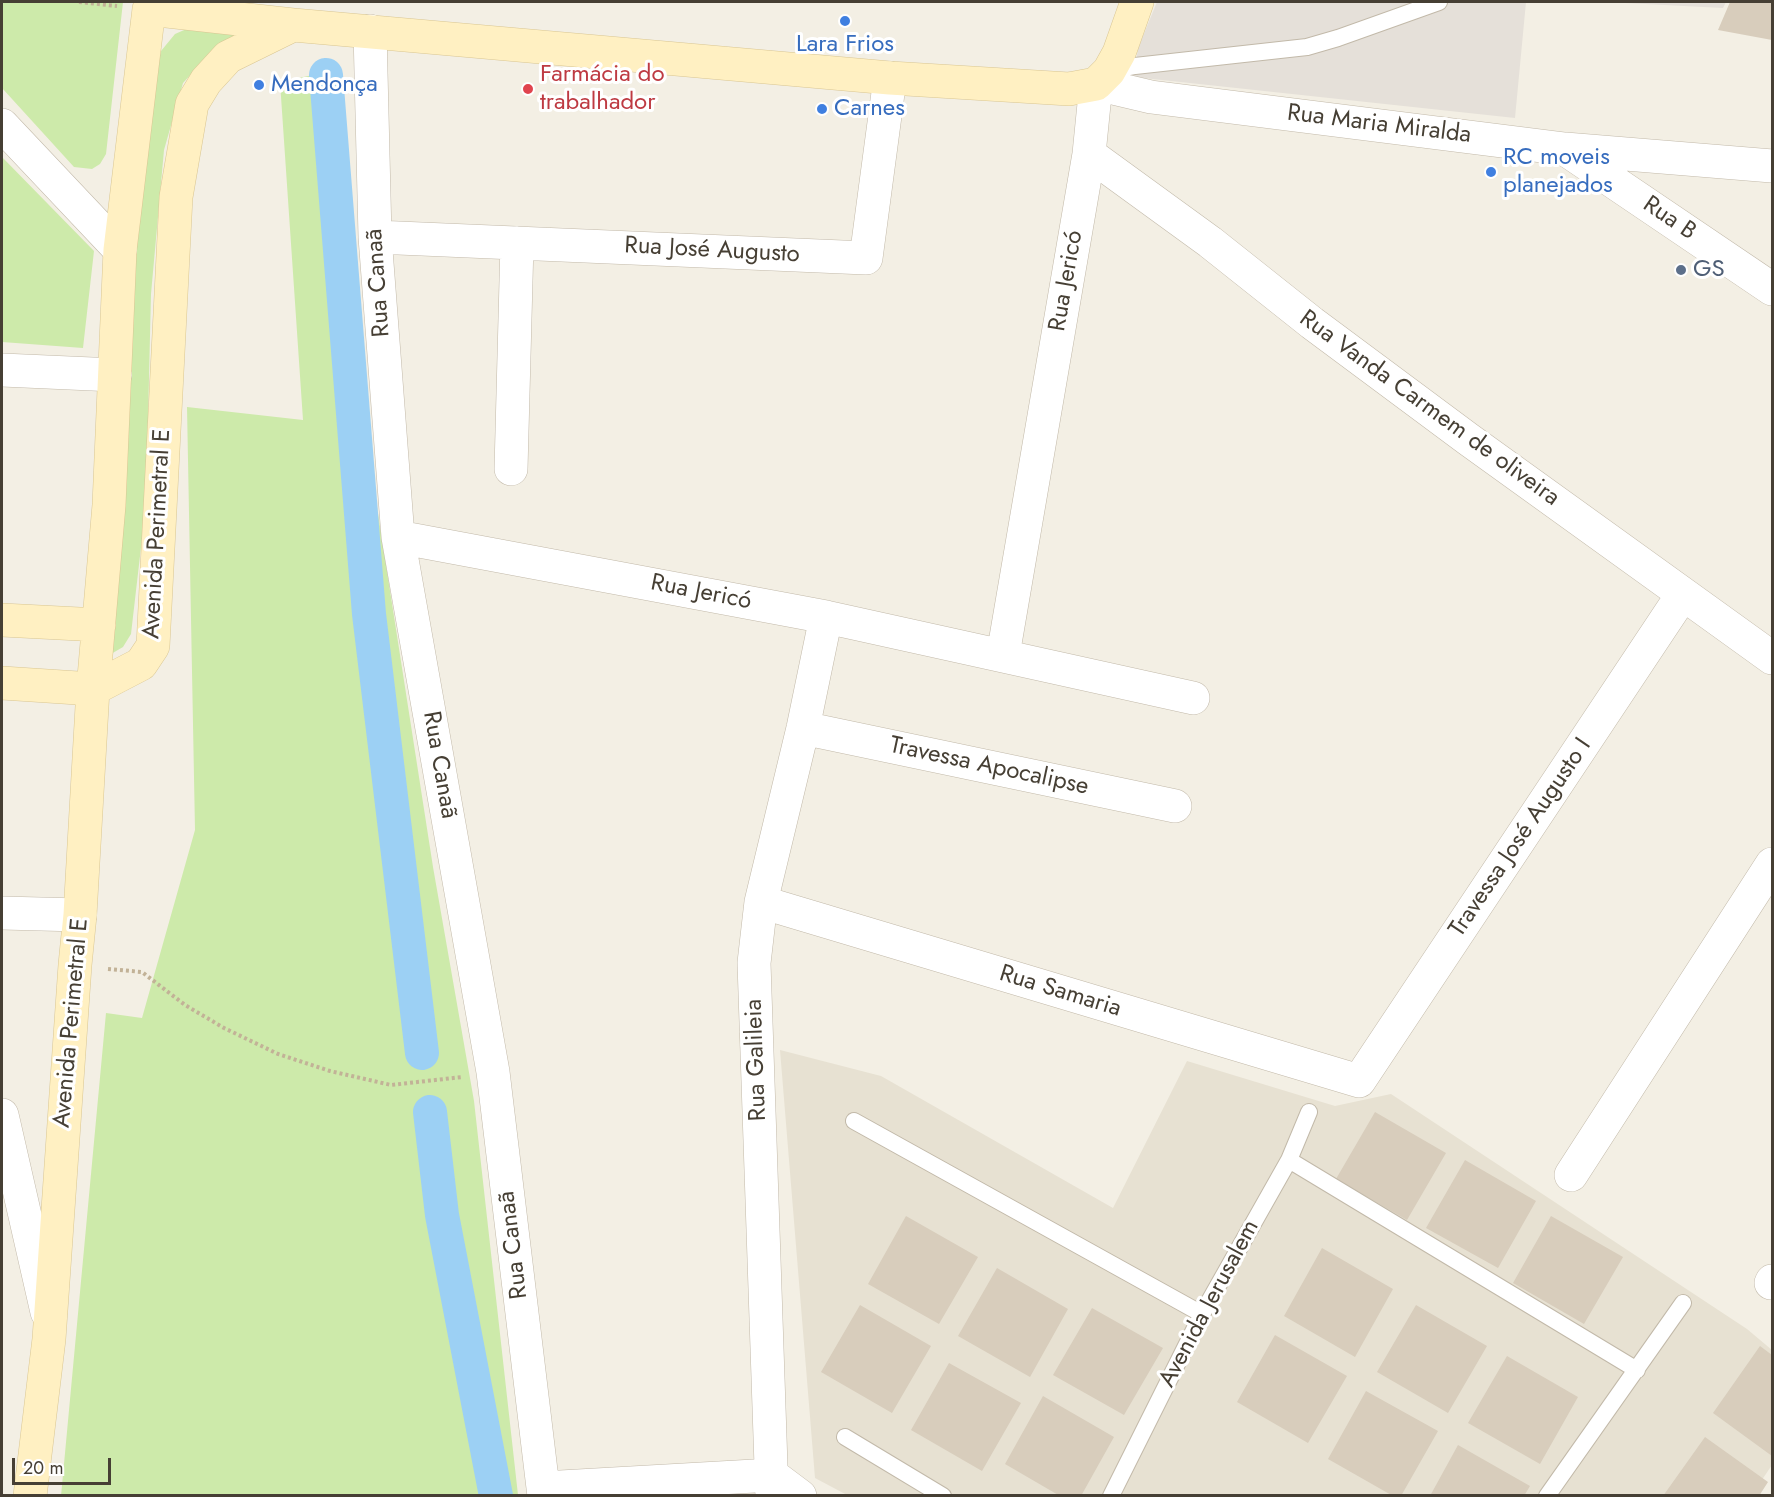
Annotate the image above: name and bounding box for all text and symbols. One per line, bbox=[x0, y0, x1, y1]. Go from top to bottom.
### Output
marker: Lara Frios bbox=[838, 14, 852, 28]
place label: Lara Frios bbox=[796, 31, 894, 59]
place label: Farmácia do trabalhador bbox=[540, 61, 665, 117]
place label: Mendonça bbox=[271, 71, 378, 99]
marker: Mendonça bbox=[252, 78, 266, 92]
marker: Farmácia do trabalhador bbox=[521, 82, 535, 96]
place label: Carnes bbox=[834, 95, 905, 123]
street label: Rua Maria Miralda bbox=[1285, 99, 1473, 151]
marker: Carnes bbox=[815, 102, 829, 116]
place label: RC moveis planejados bbox=[1503, 144, 1613, 200]
marker: RC moveis planejados bbox=[1484, 165, 1498, 179]
street label: Rua B bbox=[1637, 191, 1701, 247]
street label: Rua Canaã bbox=[361, 228, 397, 338]
street label: Rua Jericó bbox=[1044, 228, 1090, 334]
street label: Rua José Augusto bbox=[624, 232, 800, 270]
place label: GS bbox=[1693, 256, 1725, 284]
marker: GS bbox=[1674, 263, 1688, 277]
street label: Rua Vanda Carmem de oliveira bbox=[1293, 305, 1565, 513]
street label: Avenida Perimetral E bbox=[138, 428, 178, 640]
street label: Rua Jericó bbox=[648, 569, 754, 617]
street label: Rua Canaã bbox=[415, 709, 463, 821]
street label: Travessa Apocalipse bbox=[887, 732, 1091, 802]
street label: Travessa José Augusto I bbox=[1444, 733, 1598, 943]
street label: Avenida Perimetral E bbox=[48, 917, 96, 1129]
street label: Rua Samaria bbox=[996, 960, 1124, 1024]
street label: Rua Galileia bbox=[740, 998, 774, 1122]
street label: Rua Canaã bbox=[493, 1189, 535, 1301]
street label: Avenida Jerusalem bbox=[1154, 1215, 1266, 1393]
scale bar bbox=[15, 1446, 114, 1484]
text: 20 m bbox=[23, 1455, 63, 1481]

